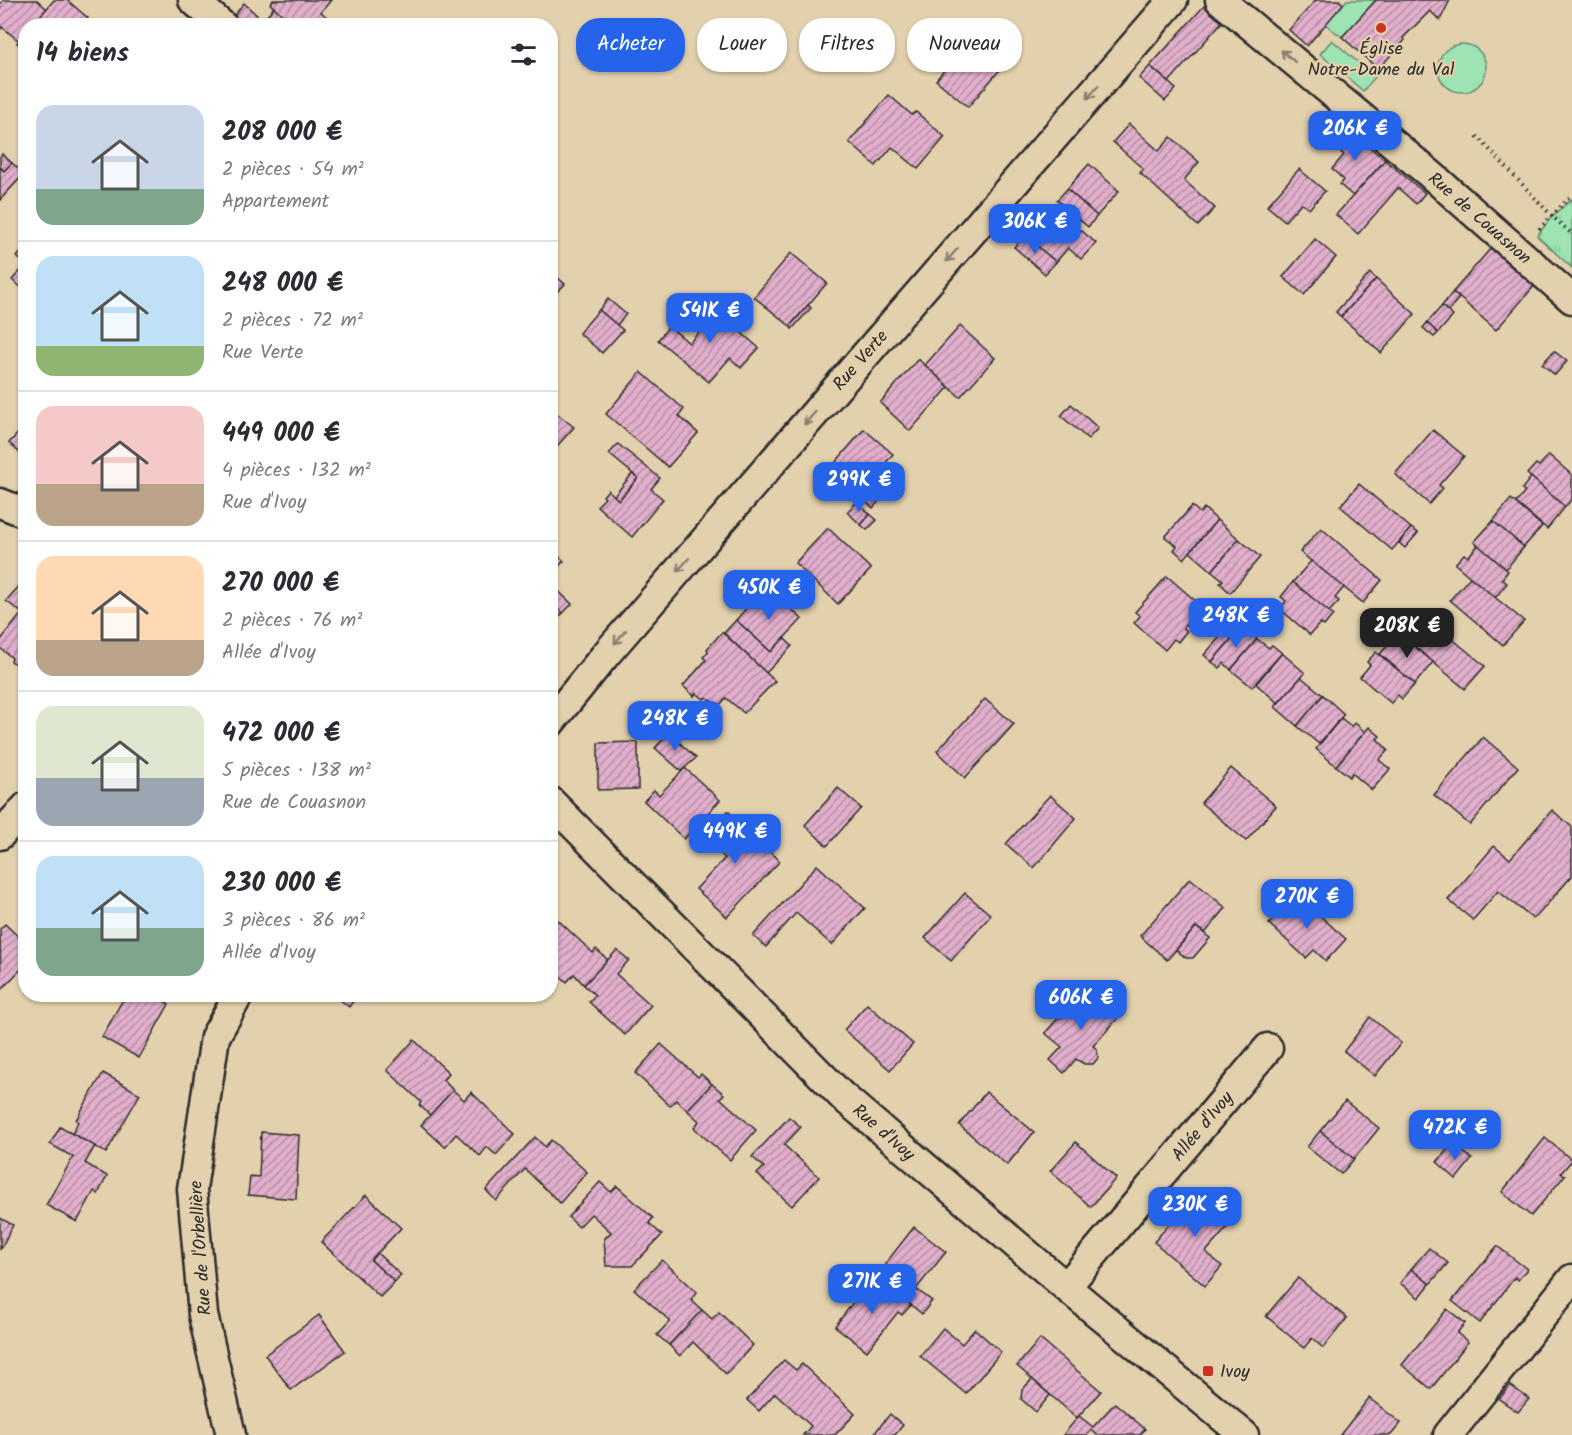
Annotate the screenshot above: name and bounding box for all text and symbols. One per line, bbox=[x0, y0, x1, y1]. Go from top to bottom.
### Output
chip: Acheter bbox=[576, 18, 685, 72]
chip: Louer bbox=[697, 18, 787, 72]
chip: Filtres bbox=[799, 18, 895, 72]
chip: Nouveau bbox=[907, 18, 1022, 72]
marker: Église Notre-Dame du Val bbox=[1374, 21, 1388, 35]
text: 14 biens bbox=[36, 33, 129, 75]
place label: Église Notre-Dame du Val bbox=[1308, 35, 1455, 85]
icon: filters bbox=[507, 38, 540, 71]
one-way arrow bbox=[1280, 50, 1296, 63]
one-way arrow bbox=[1087, 84, 1100, 100]
pin: 206K € bbox=[1306, 111, 1404, 162]
text: 208 000 € bbox=[222, 112, 342, 154]
text: 206K € bbox=[1322, 114, 1388, 146]
icon: home bbox=[84, 129, 156, 201]
text: 2 pièces · 54 m² bbox=[222, 154, 364, 186]
street label: Rue de Couasnon bbox=[1421, 166, 1538, 273]
text: Appartement bbox=[222, 186, 329, 218]
pin: 306K € bbox=[986, 204, 1084, 255]
text: 306K € bbox=[1003, 207, 1067, 239]
one-way arrow bbox=[945, 247, 959, 262]
text: 248 000 € bbox=[222, 263, 343, 305]
icon: home bbox=[84, 280, 156, 352]
pin: 541K € bbox=[661, 293, 759, 344]
text: 541K € bbox=[680, 296, 740, 328]
text: 2 pièces · 72 m² bbox=[222, 305, 363, 337]
street label: Rue Verte bbox=[826, 324, 896, 398]
text: Rue Verte bbox=[222, 337, 303, 369]
one-way arrow bbox=[804, 410, 817, 426]
text: 449 000 € bbox=[222, 413, 340, 455]
icon: home bbox=[84, 430, 156, 502]
text: 4 pièces · 132 m² bbox=[222, 455, 371, 487]
pin: 299K € bbox=[810, 462, 908, 513]
text: 299K € bbox=[827, 465, 891, 497]
text: Rue d'Ivoy bbox=[222, 487, 306, 519]
one-way arrow bbox=[676, 557, 690, 572]
text: 270 000 € bbox=[222, 563, 339, 605]
pin: 450K € bbox=[720, 570, 818, 621]
text: 450K € bbox=[737, 573, 801, 605]
icon: home bbox=[84, 580, 156, 652]
pin: 248K € bbox=[1187, 598, 1285, 649]
text: 248K € bbox=[1203, 601, 1269, 633]
text: 2 pièces · 76 m² bbox=[222, 605, 362, 637]
pin: 208K € bbox=[1358, 608, 1456, 659]
text: 208K € bbox=[1374, 611, 1440, 643]
one-way arrow bbox=[613, 629, 627, 644]
text: Allée d'Ivoy bbox=[222, 637, 316, 669]
pin: 248K € bbox=[626, 701, 724, 752]
text: 248K € bbox=[642, 704, 708, 736]
text: 472 000 € bbox=[222, 713, 340, 755]
icon: home bbox=[84, 730, 156, 802]
text: 5 pièces · 138 m² bbox=[222, 755, 371, 787]
text: Rue de Couasnon bbox=[222, 787, 366, 819]
pin: 449K € bbox=[686, 814, 784, 865]
text: 449K € bbox=[703, 817, 767, 849]
text: 230 000 € bbox=[222, 863, 341, 905]
pin: 270K € bbox=[1258, 879, 1356, 930]
icon: home bbox=[84, 880, 156, 952]
text: 270K € bbox=[1275, 882, 1339, 914]
text: 3 pièces · 86 m² bbox=[222, 905, 365, 937]
text: Allée d'Ivoy bbox=[222, 937, 316, 969]
pin: 606K € bbox=[1032, 980, 1130, 1031]
text: 606K € bbox=[1049, 983, 1113, 1015]
street label: Allée d'Ivoy bbox=[1165, 1085, 1242, 1169]
street label: Rue d'Ivoy bbox=[845, 1097, 922, 1169]
pin: 472K € bbox=[1406, 1110, 1504, 1161]
text: 472K € bbox=[1423, 1113, 1487, 1145]
street label: Rue de l'Orbellière bbox=[182, 1179, 221, 1316]
pin: 230K € bbox=[1146, 1187, 1244, 1238]
text: 230K € bbox=[1162, 1190, 1228, 1222]
pin: 271K € bbox=[823, 1264, 921, 1315]
text: 271K € bbox=[842, 1267, 902, 1299]
place label: Ivoy bbox=[1220, 1358, 1250, 1387]
marker: Ivoy bbox=[1201, 1364, 1215, 1378]

